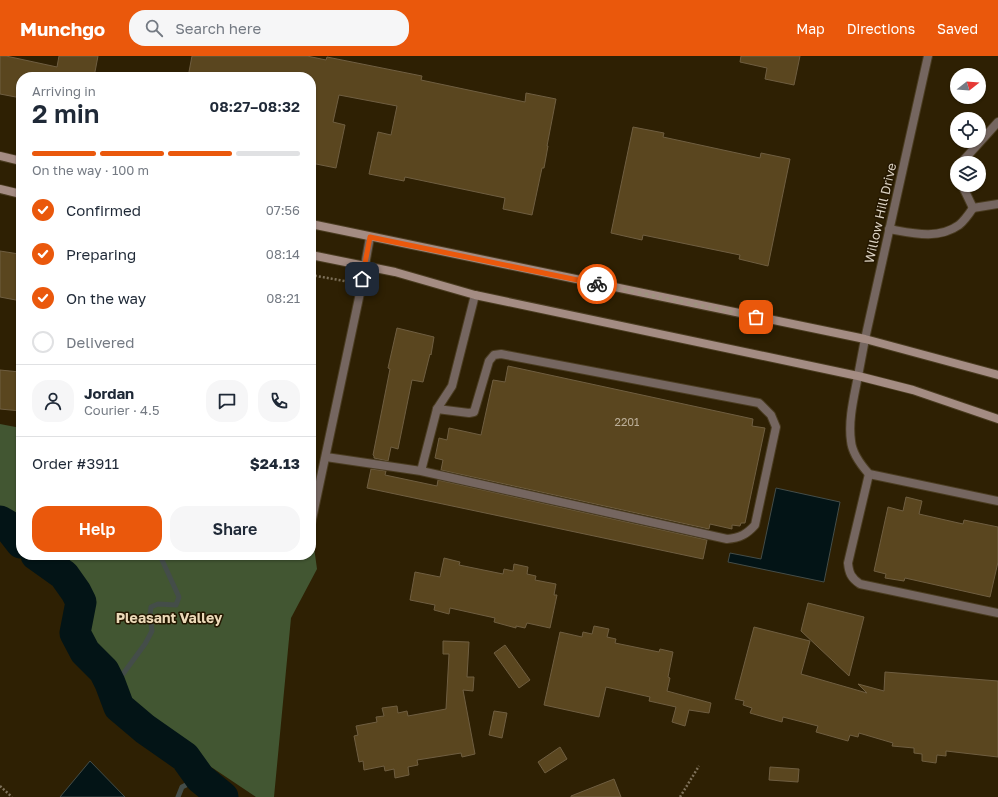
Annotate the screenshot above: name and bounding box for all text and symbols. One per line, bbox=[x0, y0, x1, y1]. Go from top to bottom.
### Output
search box bbox=[129, 10, 409, 46]
text: Munchgo bbox=[20, 17, 105, 40]
icon: search bbox=[143, 17, 165, 39]
text: Search here bbox=[175, 19, 261, 37]
text: Map bbox=[796, 20, 825, 37]
text: Directions bbox=[847, 20, 915, 37]
text: Saved bbox=[937, 20, 978, 37]
north arrow bbox=[950, 68, 986, 104]
map controls bbox=[950, 68, 986, 192]
text: Arriving in bbox=[32, 83, 96, 99]
text: 08:27–08:32 bbox=[210, 97, 300, 115]
text: 2 min bbox=[32, 98, 100, 129]
button: locate bbox=[950, 112, 986, 148]
button: layers bbox=[950, 156, 986, 192]
street label: Willow Hill Drive bbox=[861, 161, 899, 265]
text: On the way · 100 m bbox=[32, 162, 149, 178]
icon: check bbox=[32, 199, 54, 221]
text: Confirmed bbox=[66, 201, 141, 219]
text: 07:56 bbox=[266, 202, 300, 218]
icon: check bbox=[32, 243, 54, 265]
text: Preparing bbox=[66, 245, 136, 263]
text: 08:14 bbox=[266, 246, 300, 262]
pin bbox=[345, 262, 379, 296]
courier bbox=[577, 264, 617, 304]
icon: home bbox=[351, 268, 373, 290]
icon: bike bbox=[586, 273, 608, 295]
icon: check bbox=[32, 287, 54, 309]
text: On the way bbox=[66, 289, 146, 307]
text: 08:21 bbox=[266, 290, 300, 306]
pin bbox=[739, 300, 773, 334]
icon: bag bbox=[745, 306, 767, 328]
text: Delivered bbox=[66, 333, 134, 351]
button: person bbox=[32, 380, 74, 422]
button: chat bbox=[206, 380, 248, 422]
button: phone bbox=[258, 380, 300, 422]
text: Jordan bbox=[84, 384, 134, 402]
text: Courier · 4.5 bbox=[84, 402, 159, 418]
house number: 2201 bbox=[615, 415, 639, 428]
text: Order #3911 bbox=[32, 454, 119, 472]
text: $24.13 bbox=[250, 454, 300, 472]
button: Help bbox=[32, 506, 162, 552]
button: Share bbox=[170, 506, 300, 552]
district label: Pleasant Valley bbox=[116, 609, 223, 626]

